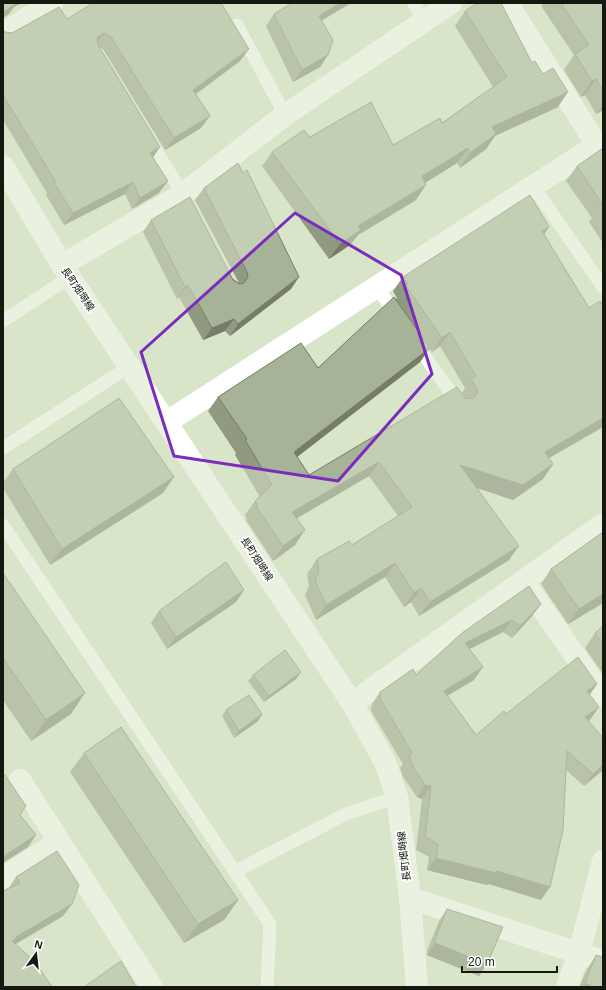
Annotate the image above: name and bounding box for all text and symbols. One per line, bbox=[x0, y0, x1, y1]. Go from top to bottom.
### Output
street label: 長町畑塒線 bbox=[59, 265, 97, 313]
street label: 長町畑塒線 bbox=[239, 535, 275, 583]
street label: 長町畑塒線 bbox=[395, 831, 413, 881]
north arrow bbox=[16, 934, 56, 974]
text: N bbox=[33, 938, 44, 951]
scale bar bbox=[462, 948, 557, 974]
text: 20 m bbox=[468, 955, 495, 969]

